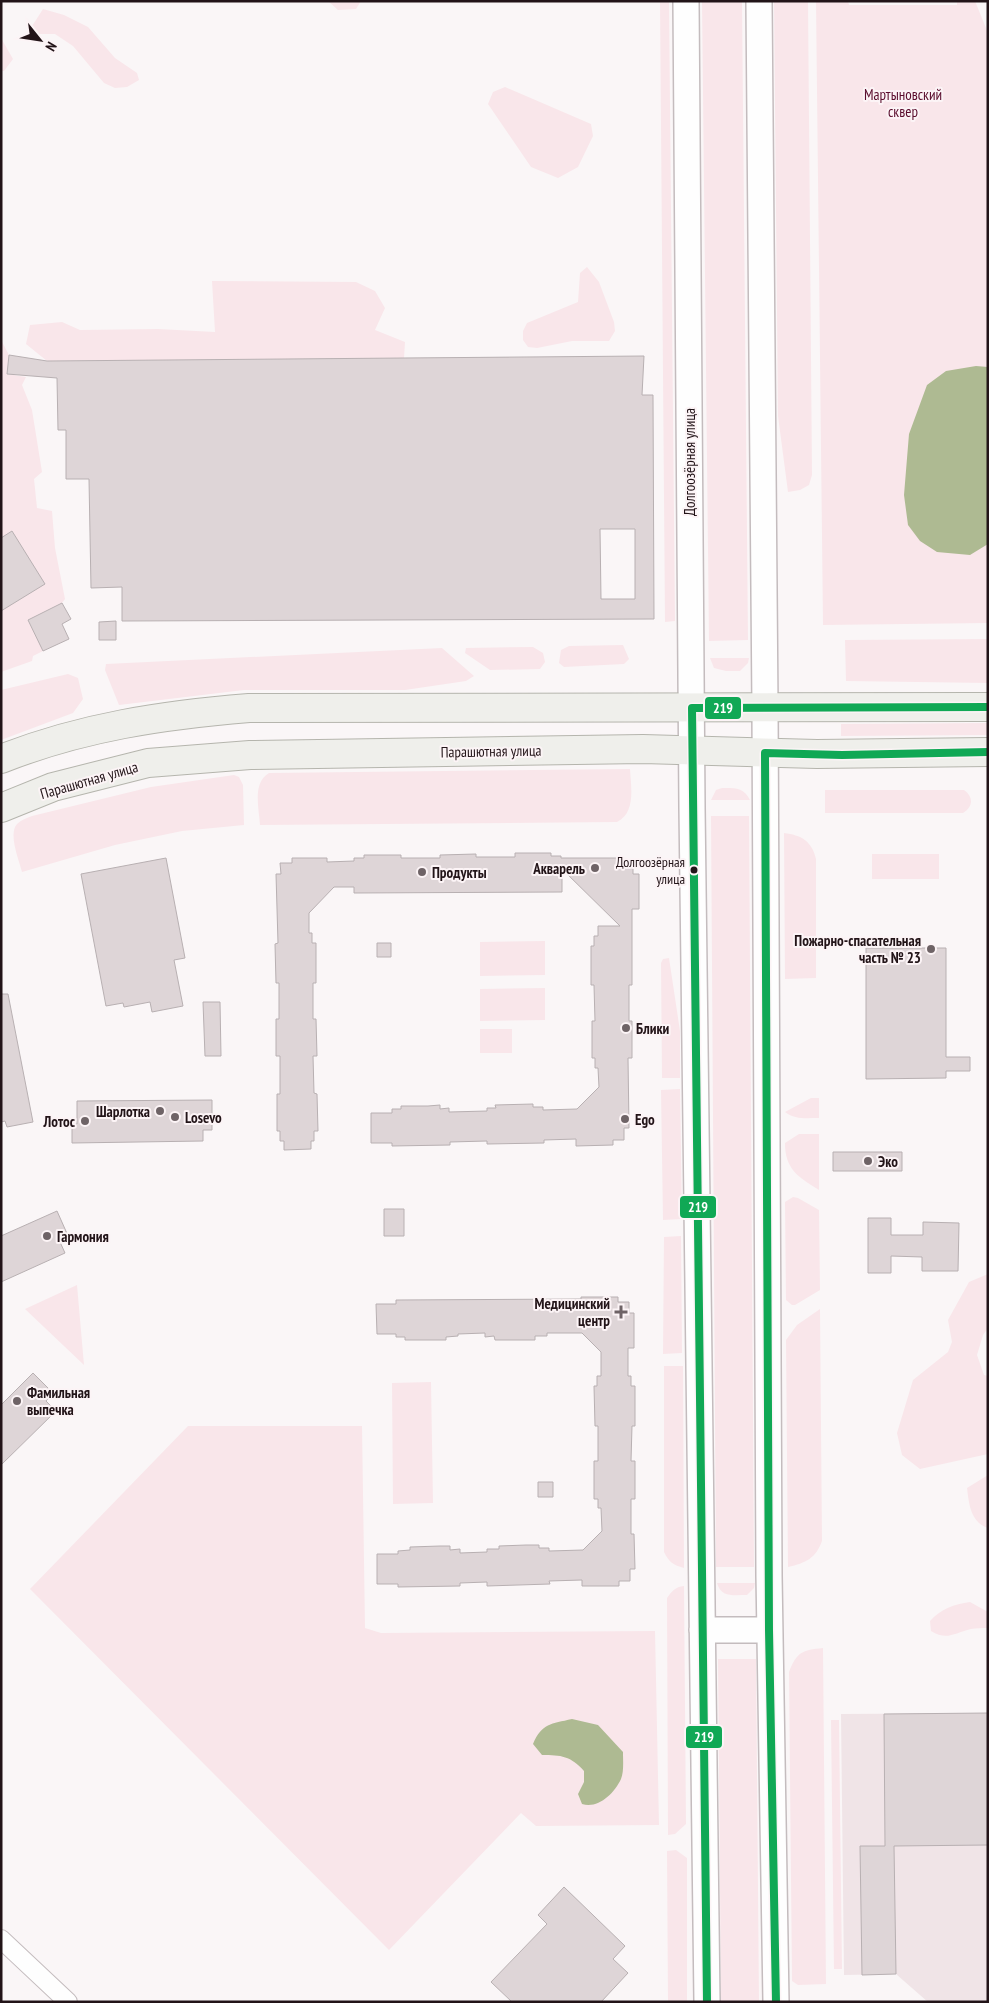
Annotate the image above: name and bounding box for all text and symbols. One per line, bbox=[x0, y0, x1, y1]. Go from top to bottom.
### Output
north arrow bbox=[15, 15, 65, 65]
text: N bbox=[42, 39, 61, 54]
park label: Мартыновский сквер bbox=[864, 85, 942, 121]
street label: Долгоозёрная улица bbox=[680, 408, 699, 516]
line badge: 219 bbox=[704, 696, 742, 720]
text: 219 bbox=[713, 699, 733, 717]
street label: Парашютная улица bbox=[440, 741, 542, 761]
street label: Парашютная улица bbox=[38, 757, 140, 803]
place label: Долгоозёрная улица bbox=[616, 853, 685, 888]
place label: Акварель bbox=[532, 859, 585, 878]
marker: Акварель bbox=[589, 862, 601, 874]
place label: Продукты bbox=[432, 863, 487, 882]
marker: Долгоозёрная улица bbox=[689, 865, 699, 875]
marker: Продукты bbox=[416, 866, 428, 878]
place label: Пожарно-спасательная часть № 23 bbox=[794, 931, 921, 967]
marker: Пожарно-спасательная часть № 23 bbox=[925, 943, 937, 955]
place label: Блики bbox=[636, 1019, 670, 1038]
marker: Блики bbox=[620, 1022, 632, 1034]
place label: Шарлотка bbox=[96, 1102, 150, 1121]
marker: Шарлотка bbox=[154, 1105, 166, 1117]
place label: Losevo bbox=[185, 1108, 222, 1127]
place label: Ego bbox=[635, 1110, 655, 1129]
marker: Losevo bbox=[169, 1111, 181, 1123]
place label: Лотос bbox=[43, 1112, 76, 1131]
marker: Ego bbox=[619, 1113, 631, 1125]
marker: Лотос bbox=[79, 1115, 91, 1127]
place label: Эко bbox=[878, 1152, 898, 1171]
marker: Эко bbox=[862, 1155, 874, 1167]
line badge: 219 bbox=[679, 1195, 717, 1219]
text: 219 bbox=[688, 1198, 708, 1216]
place label: Гармония bbox=[57, 1227, 109, 1246]
marker: Гармония bbox=[41, 1230, 53, 1242]
place label: Медицинский центр bbox=[535, 1294, 610, 1330]
marker: Медицинский центр bbox=[614, 1305, 628, 1319]
place label: Фамильная выпечка bbox=[27, 1383, 90, 1419]
marker: Фамильная выпечка bbox=[11, 1395, 23, 1407]
line badge: 219 bbox=[685, 1725, 723, 1749]
text: 219 bbox=[694, 1728, 714, 1746]

